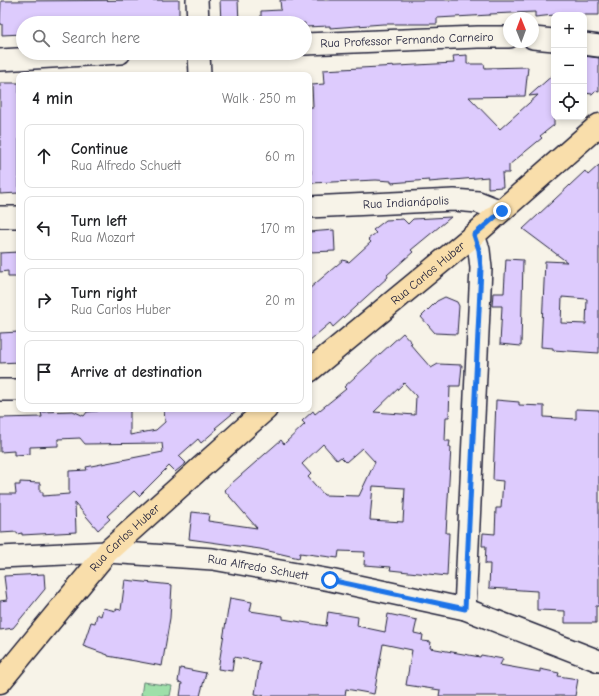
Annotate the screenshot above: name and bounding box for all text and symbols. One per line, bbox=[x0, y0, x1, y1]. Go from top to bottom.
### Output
north arrow bbox=[503, 12, 539, 48]
map controls bbox=[551, 12, 587, 120]
button: + bbox=[551, 12, 587, 48]
search box bbox=[16, 16, 312, 60]
icon: search bbox=[30, 27, 52, 49]
text: Search here bbox=[62, 29, 140, 47]
street label: Rua Professor Fernando Carneiro bbox=[320, 30, 494, 50]
button: − bbox=[551, 48, 587, 84]
button: locate bbox=[551, 84, 587, 120]
text: 4 min bbox=[32, 89, 73, 108]
text: Walk · 250 m bbox=[222, 91, 296, 106]
text: Continue bbox=[71, 140, 128, 158]
icon: ahead bbox=[33, 145, 55, 167]
text: 60 m bbox=[265, 149, 295, 164]
text: Rua Alfredo Schuett bbox=[71, 158, 181, 173]
street label: Rua Indianápolis bbox=[363, 193, 449, 211]
route end bbox=[493, 202, 511, 220]
text: Turn left bbox=[71, 212, 127, 230]
icon: left bbox=[33, 217, 55, 239]
text: 170 m bbox=[261, 221, 295, 236]
text: Rua Mozart bbox=[71, 230, 135, 245]
street label: Rua Carlos Huber bbox=[388, 238, 468, 308]
text: Turn right bbox=[71, 284, 137, 302]
icon: right bbox=[33, 289, 55, 311]
text: 20 m bbox=[265, 293, 295, 308]
text: Rua Carlos Huber bbox=[71, 302, 170, 317]
icon: arrive bbox=[33, 361, 55, 383]
text: Arrive at destination bbox=[71, 363, 202, 381]
street label: Rua Carlos Huber bbox=[87, 501, 163, 574]
street label: Rua Alfredo Schuett bbox=[207, 552, 310, 583]
route start bbox=[321, 571, 339, 589]

